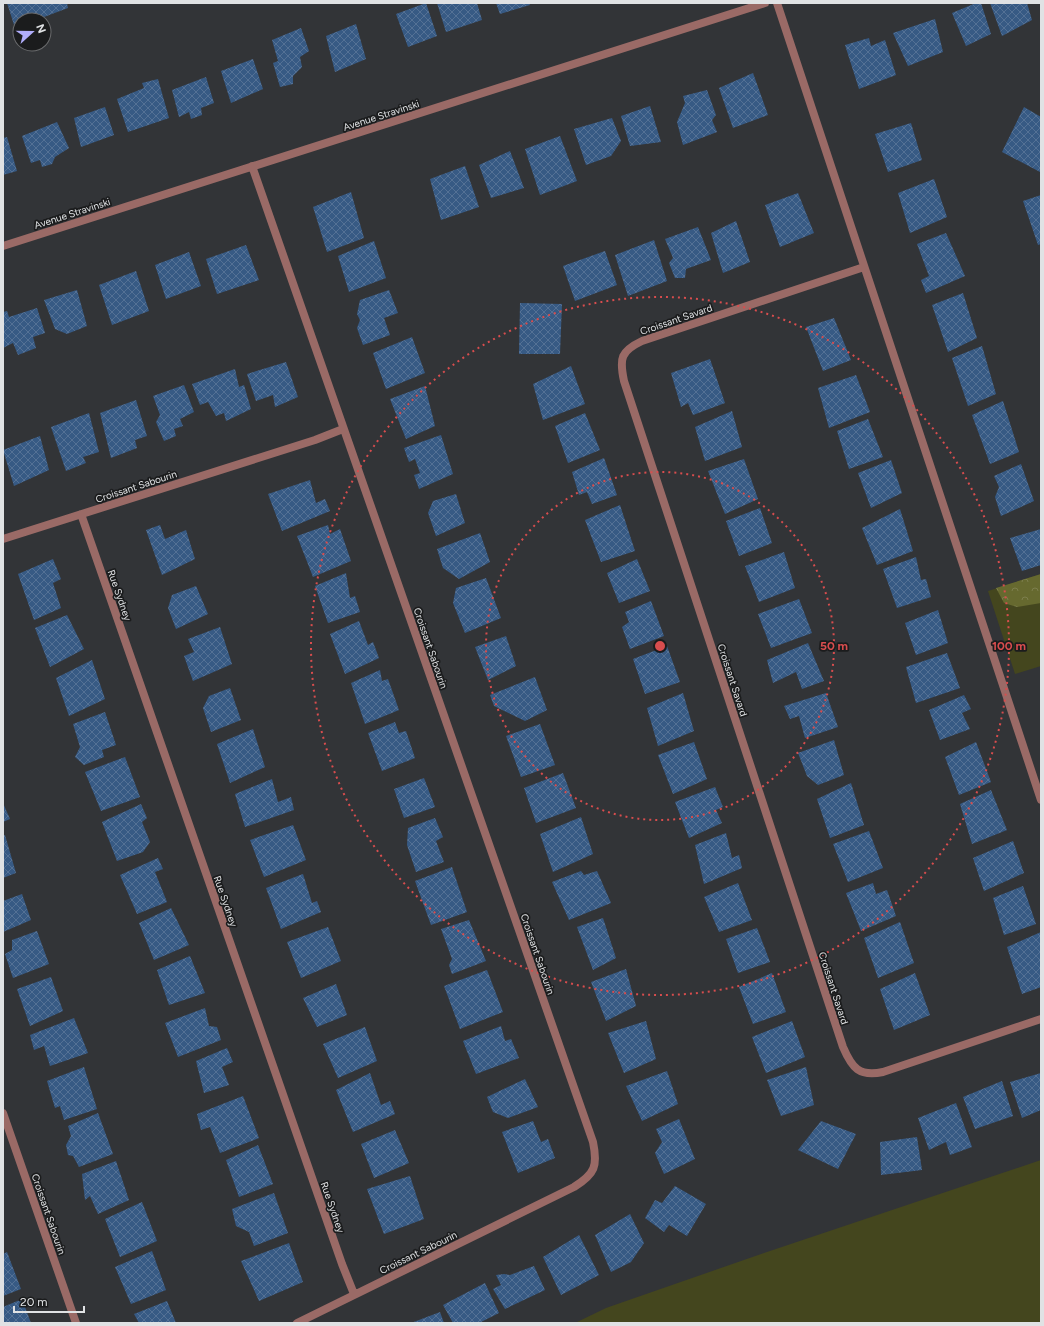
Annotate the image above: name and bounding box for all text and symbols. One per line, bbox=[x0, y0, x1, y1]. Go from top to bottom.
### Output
north arrow bbox=[12, 12, 52, 52]
text: N bbox=[33, 22, 48, 35]
street label: Avenue Stravinski bbox=[341, 97, 421, 134]
street label: Avenue Stravinski bbox=[32, 195, 112, 232]
street label: Croissant Savard bbox=[638, 301, 714, 338]
street label: Croissant Sabourin bbox=[94, 467, 179, 506]
street label: Rue Sydney bbox=[105, 568, 135, 623]
street label: Croissant Sabourin bbox=[411, 606, 451, 691]
centre of rings bbox=[653, 639, 667, 653]
text: 50 m bbox=[820, 639, 848, 653]
text: 100 m bbox=[992, 639, 1026, 653]
street label: Croissant Savard bbox=[715, 642, 750, 718]
street label: Rue Sydney bbox=[211, 874, 241, 929]
street label: Croissant Sabourin bbox=[518, 912, 558, 997]
street label: Croissant Savard bbox=[816, 950, 851, 1026]
street label: Croissant Sabourin bbox=[29, 1172, 69, 1257]
street label: Rue Sydney bbox=[318, 1180, 348, 1235]
street label: Croissant Sabourin bbox=[377, 1228, 460, 1277]
scale bar bbox=[14, 1288, 84, 1314]
text: 20 m bbox=[20, 1295, 48, 1309]

